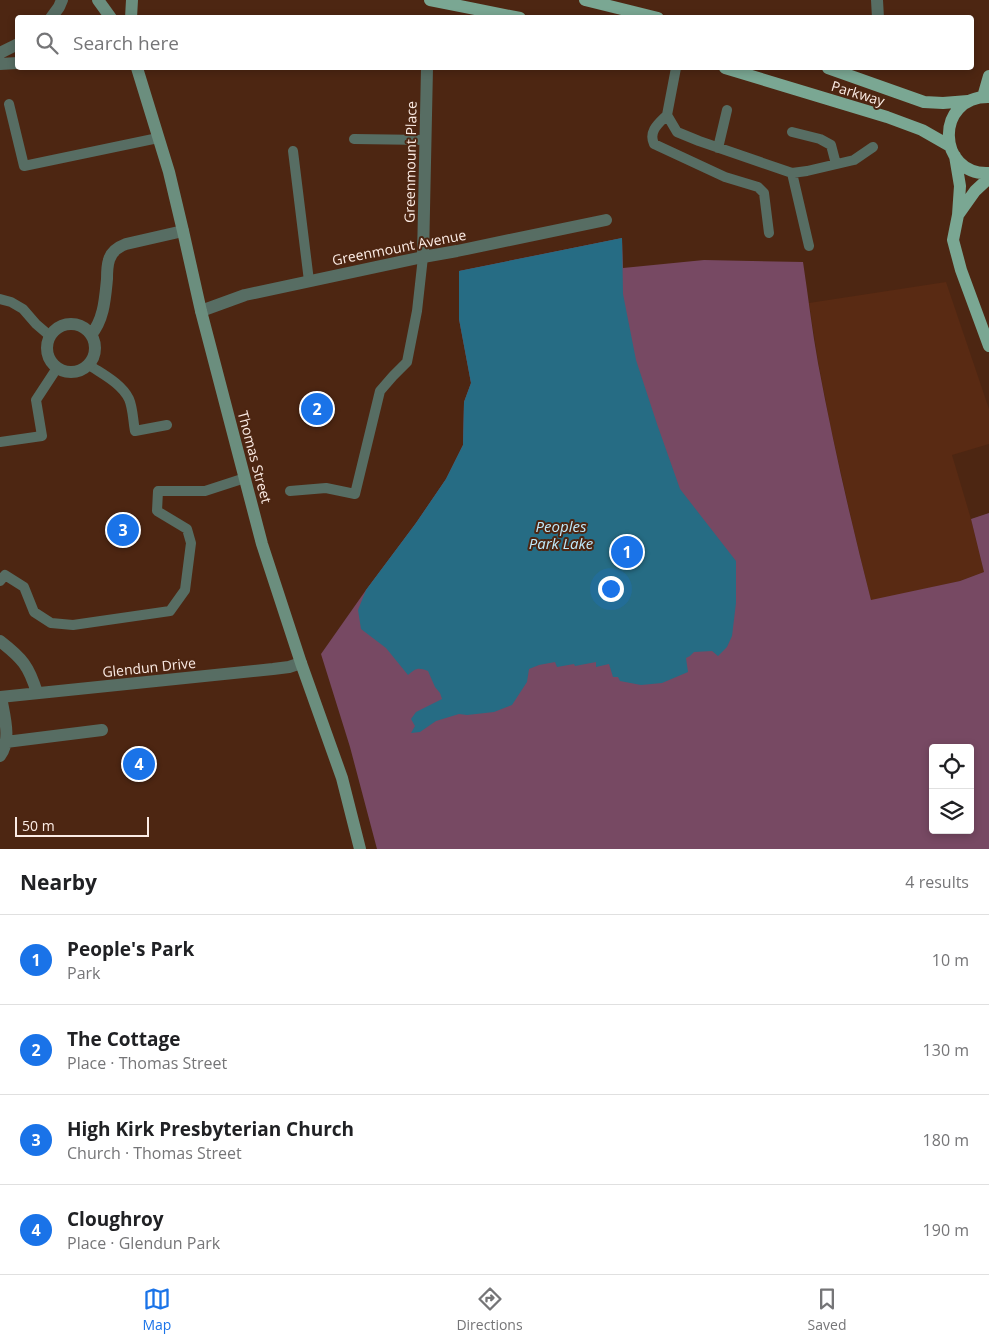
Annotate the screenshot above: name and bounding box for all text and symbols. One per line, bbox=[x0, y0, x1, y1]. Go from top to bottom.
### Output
search box bbox=[15, 15, 974, 70]
icon: search bbox=[33, 29, 61, 57]
text: Search here bbox=[73, 30, 179, 56]
street label: Parkway bbox=[829, 76, 888, 110]
street label: Greenmount Place bbox=[399, 101, 421, 223]
street label: Greenmount Avenue bbox=[330, 225, 468, 269]
pin: 2 bbox=[301, 390, 333, 428]
street label: Thomas Street bbox=[234, 409, 276, 505]
pin: 3 bbox=[107, 511, 139, 549]
water label: Peoples Park Lake bbox=[529, 516, 594, 553]
pin: 1 bbox=[611, 533, 643, 571]
your location bbox=[598, 576, 624, 602]
street label: Glendun Drive bbox=[101, 653, 197, 681]
map controls bbox=[929, 744, 974, 834]
button: locate bbox=[929, 744, 974, 789]
pin: 4 bbox=[123, 745, 155, 783]
button: layers bbox=[929, 789, 974, 834]
scale bar bbox=[15, 814, 149, 837]
text: 50 m bbox=[22, 816, 55, 835]
text: Nearby bbox=[20, 868, 97, 896]
text: 4 results bbox=[905, 871, 969, 893]
text: People's Park bbox=[67, 936, 194, 962]
text: 1 bbox=[31, 949, 41, 971]
text: 10 m bbox=[932, 949, 969, 971]
text: Park bbox=[67, 962, 100, 984]
text: The Cottage bbox=[67, 1026, 180, 1052]
text: 2 bbox=[31, 1039, 41, 1061]
text: 130 m bbox=[923, 1039, 969, 1061]
text: Place · Thomas Street bbox=[67, 1052, 227, 1074]
text: High Kirk Presbyterian Church bbox=[67, 1116, 354, 1142]
text: 3 bbox=[31, 1129, 41, 1151]
text: 180 m bbox=[923, 1129, 969, 1151]
text: Church · Thomas Street bbox=[67, 1142, 242, 1164]
text: Cloughroy bbox=[67, 1206, 164, 1232]
text: 4 bbox=[31, 1219, 41, 1241]
text: 190 m bbox=[923, 1219, 969, 1241]
text: Place · Glendun Park bbox=[67, 1232, 220, 1254]
tab: Map bbox=[142, 1285, 171, 1334]
tab: Directions bbox=[456, 1285, 523, 1334]
tab: Saved bbox=[808, 1285, 846, 1334]

